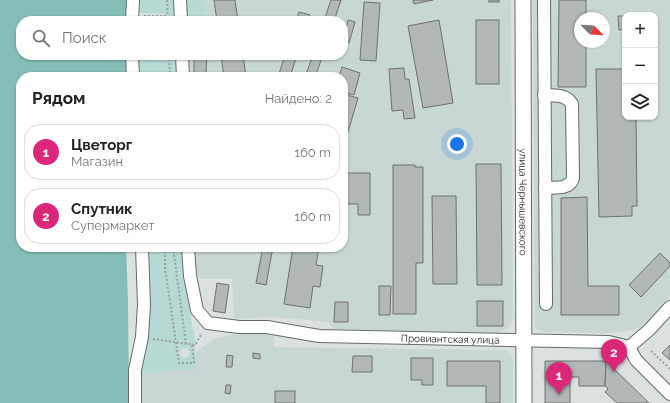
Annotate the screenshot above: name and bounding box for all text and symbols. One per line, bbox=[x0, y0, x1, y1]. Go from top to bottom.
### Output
north arrow bbox=[574, 12, 610, 48]
map controls bbox=[622, 12, 658, 120]
button: + bbox=[622, 12, 658, 48]
search box bbox=[16, 16, 348, 60]
icon: search bbox=[30, 27, 52, 49]
text: Поиск bbox=[62, 29, 107, 47]
button: − bbox=[622, 48, 658, 84]
button: layers bbox=[622, 84, 658, 120]
text: Рядом bbox=[32, 88, 85, 108]
text: Найдено: 2 bbox=[265, 91, 332, 106]
your location bbox=[447, 134, 467, 154]
text: Цветорг bbox=[71, 136, 132, 154]
text: 1 bbox=[43, 145, 49, 160]
text: 160 m bbox=[294, 145, 331, 160]
street label: улица Чернышевского bbox=[517, 148, 529, 256]
text: Магазин bbox=[71, 154, 123, 169]
text: Спутник bbox=[71, 200, 133, 218]
text: 2 bbox=[42, 209, 50, 224]
text: 160 m bbox=[294, 209, 331, 224]
text: Супермаркет bbox=[71, 218, 154, 233]
street label: Провиантская улица bbox=[401, 333, 500, 346]
pin: 2 bbox=[601, 339, 627, 372]
pin: 1 bbox=[546, 362, 572, 395]

